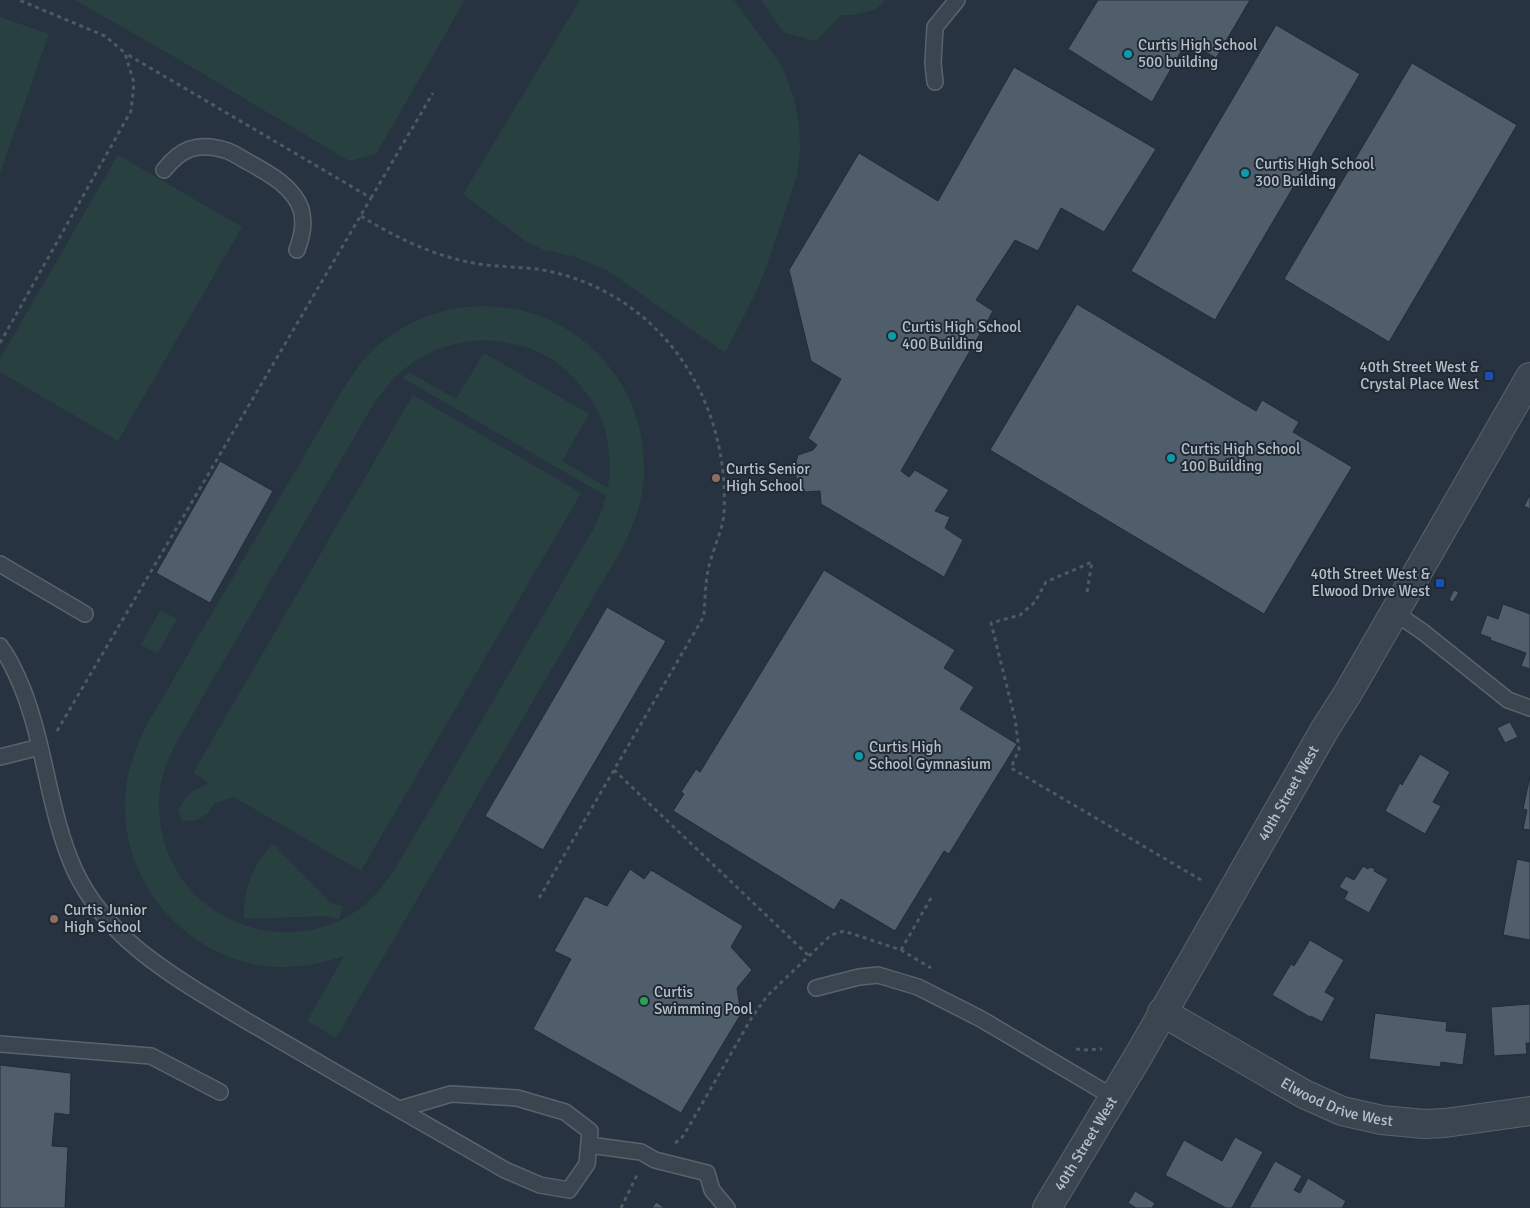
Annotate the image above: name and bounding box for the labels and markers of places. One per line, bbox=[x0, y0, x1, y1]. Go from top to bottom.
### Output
place label: Curtis High School 500 building bbox=[1138, 36, 1257, 71]
marker: Curtis High School 500 building bbox=[1122, 48, 1134, 60]
place label: Curtis High School 300 Building bbox=[1255, 155, 1374, 190]
marker: Curtis High School 300 Building bbox=[1239, 167, 1251, 179]
place label: Curtis High School 400 Building bbox=[902, 318, 1021, 353]
marker: Curtis High School 400 Building bbox=[886, 330, 898, 342]
place label: 40th Street West & Crystal Place West bbox=[1360, 358, 1480, 393]
marker: 40th Street West & Crystal Place West bbox=[1483, 370, 1495, 382]
place label: Curtis High School 100 Building bbox=[1181, 440, 1300, 475]
marker: Curtis High School 100 Building bbox=[1165, 452, 1177, 464]
place label: Curtis Senior High School bbox=[726, 460, 810, 495]
marker: Curtis Senior High School bbox=[710, 472, 722, 484]
place label: 40th Street West & Elwood Drive West bbox=[1311, 565, 1431, 600]
marker: 40th Street West & Elwood Drive West bbox=[1434, 577, 1446, 589]
place label: Curtis High School Gymnasium bbox=[869, 738, 991, 773]
marker: Curtis High School Gymnasium bbox=[853, 750, 865, 762]
place label: Curtis Junior High School bbox=[64, 901, 147, 936]
marker: Curtis Junior High School bbox=[48, 913, 60, 925]
place label: Curtis Swimming Pool bbox=[654, 983, 753, 1018]
marker: Curtis Swimming Pool bbox=[638, 995, 650, 1007]

